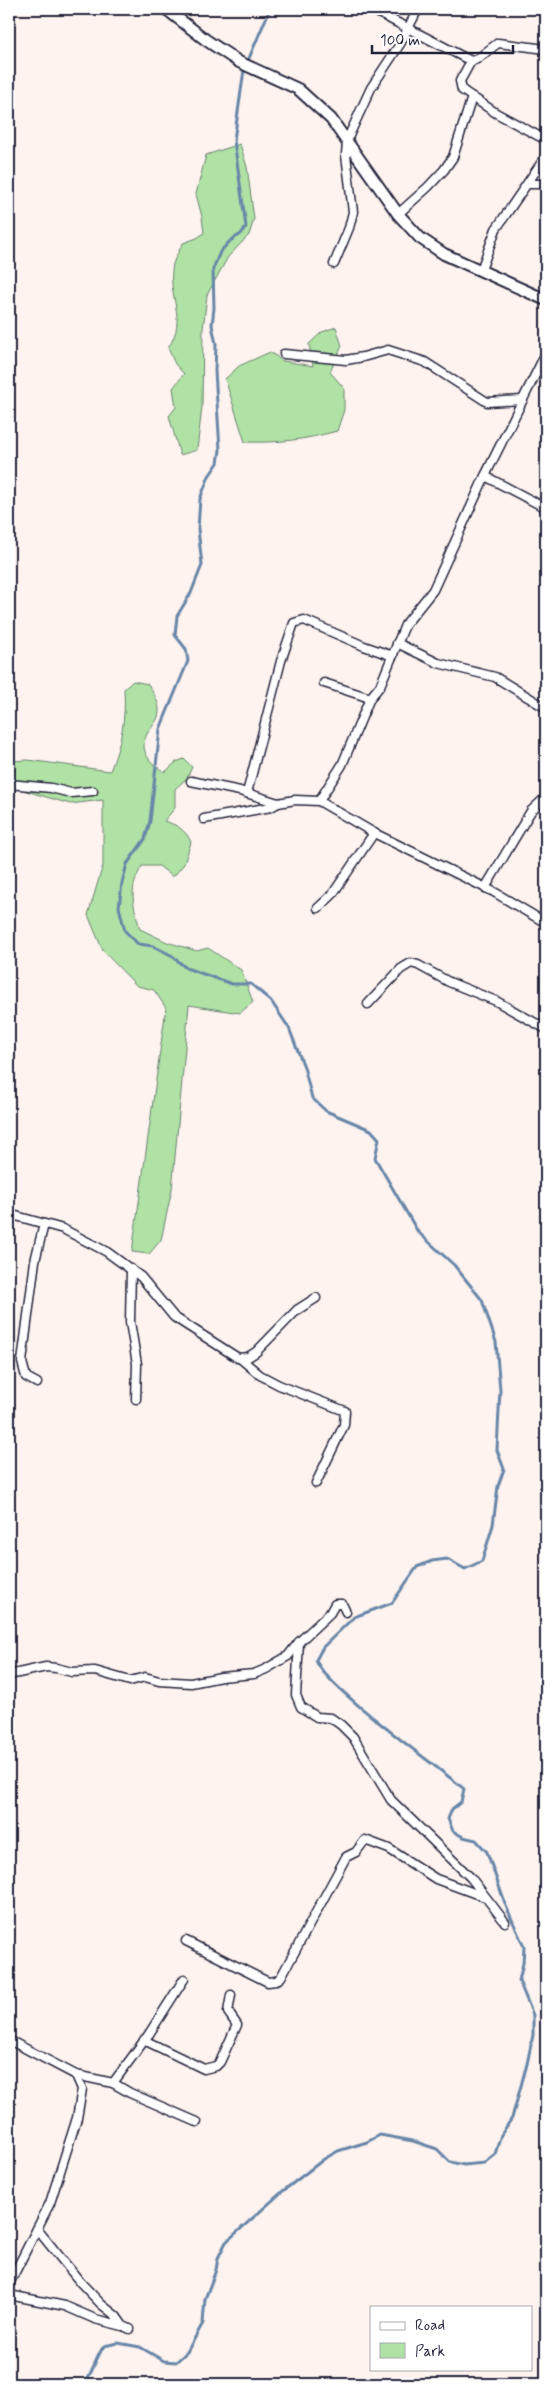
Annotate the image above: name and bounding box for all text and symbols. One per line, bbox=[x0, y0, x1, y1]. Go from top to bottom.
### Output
scale bar bbox=[372, 22, 514, 54]
text: 100 m bbox=[380, 31, 420, 51]
legend bbox=[370, 2306, 532, 2370]
text: Road bbox=[415, 2316, 445, 2336]
text: Park bbox=[415, 2342, 445, 2362]

